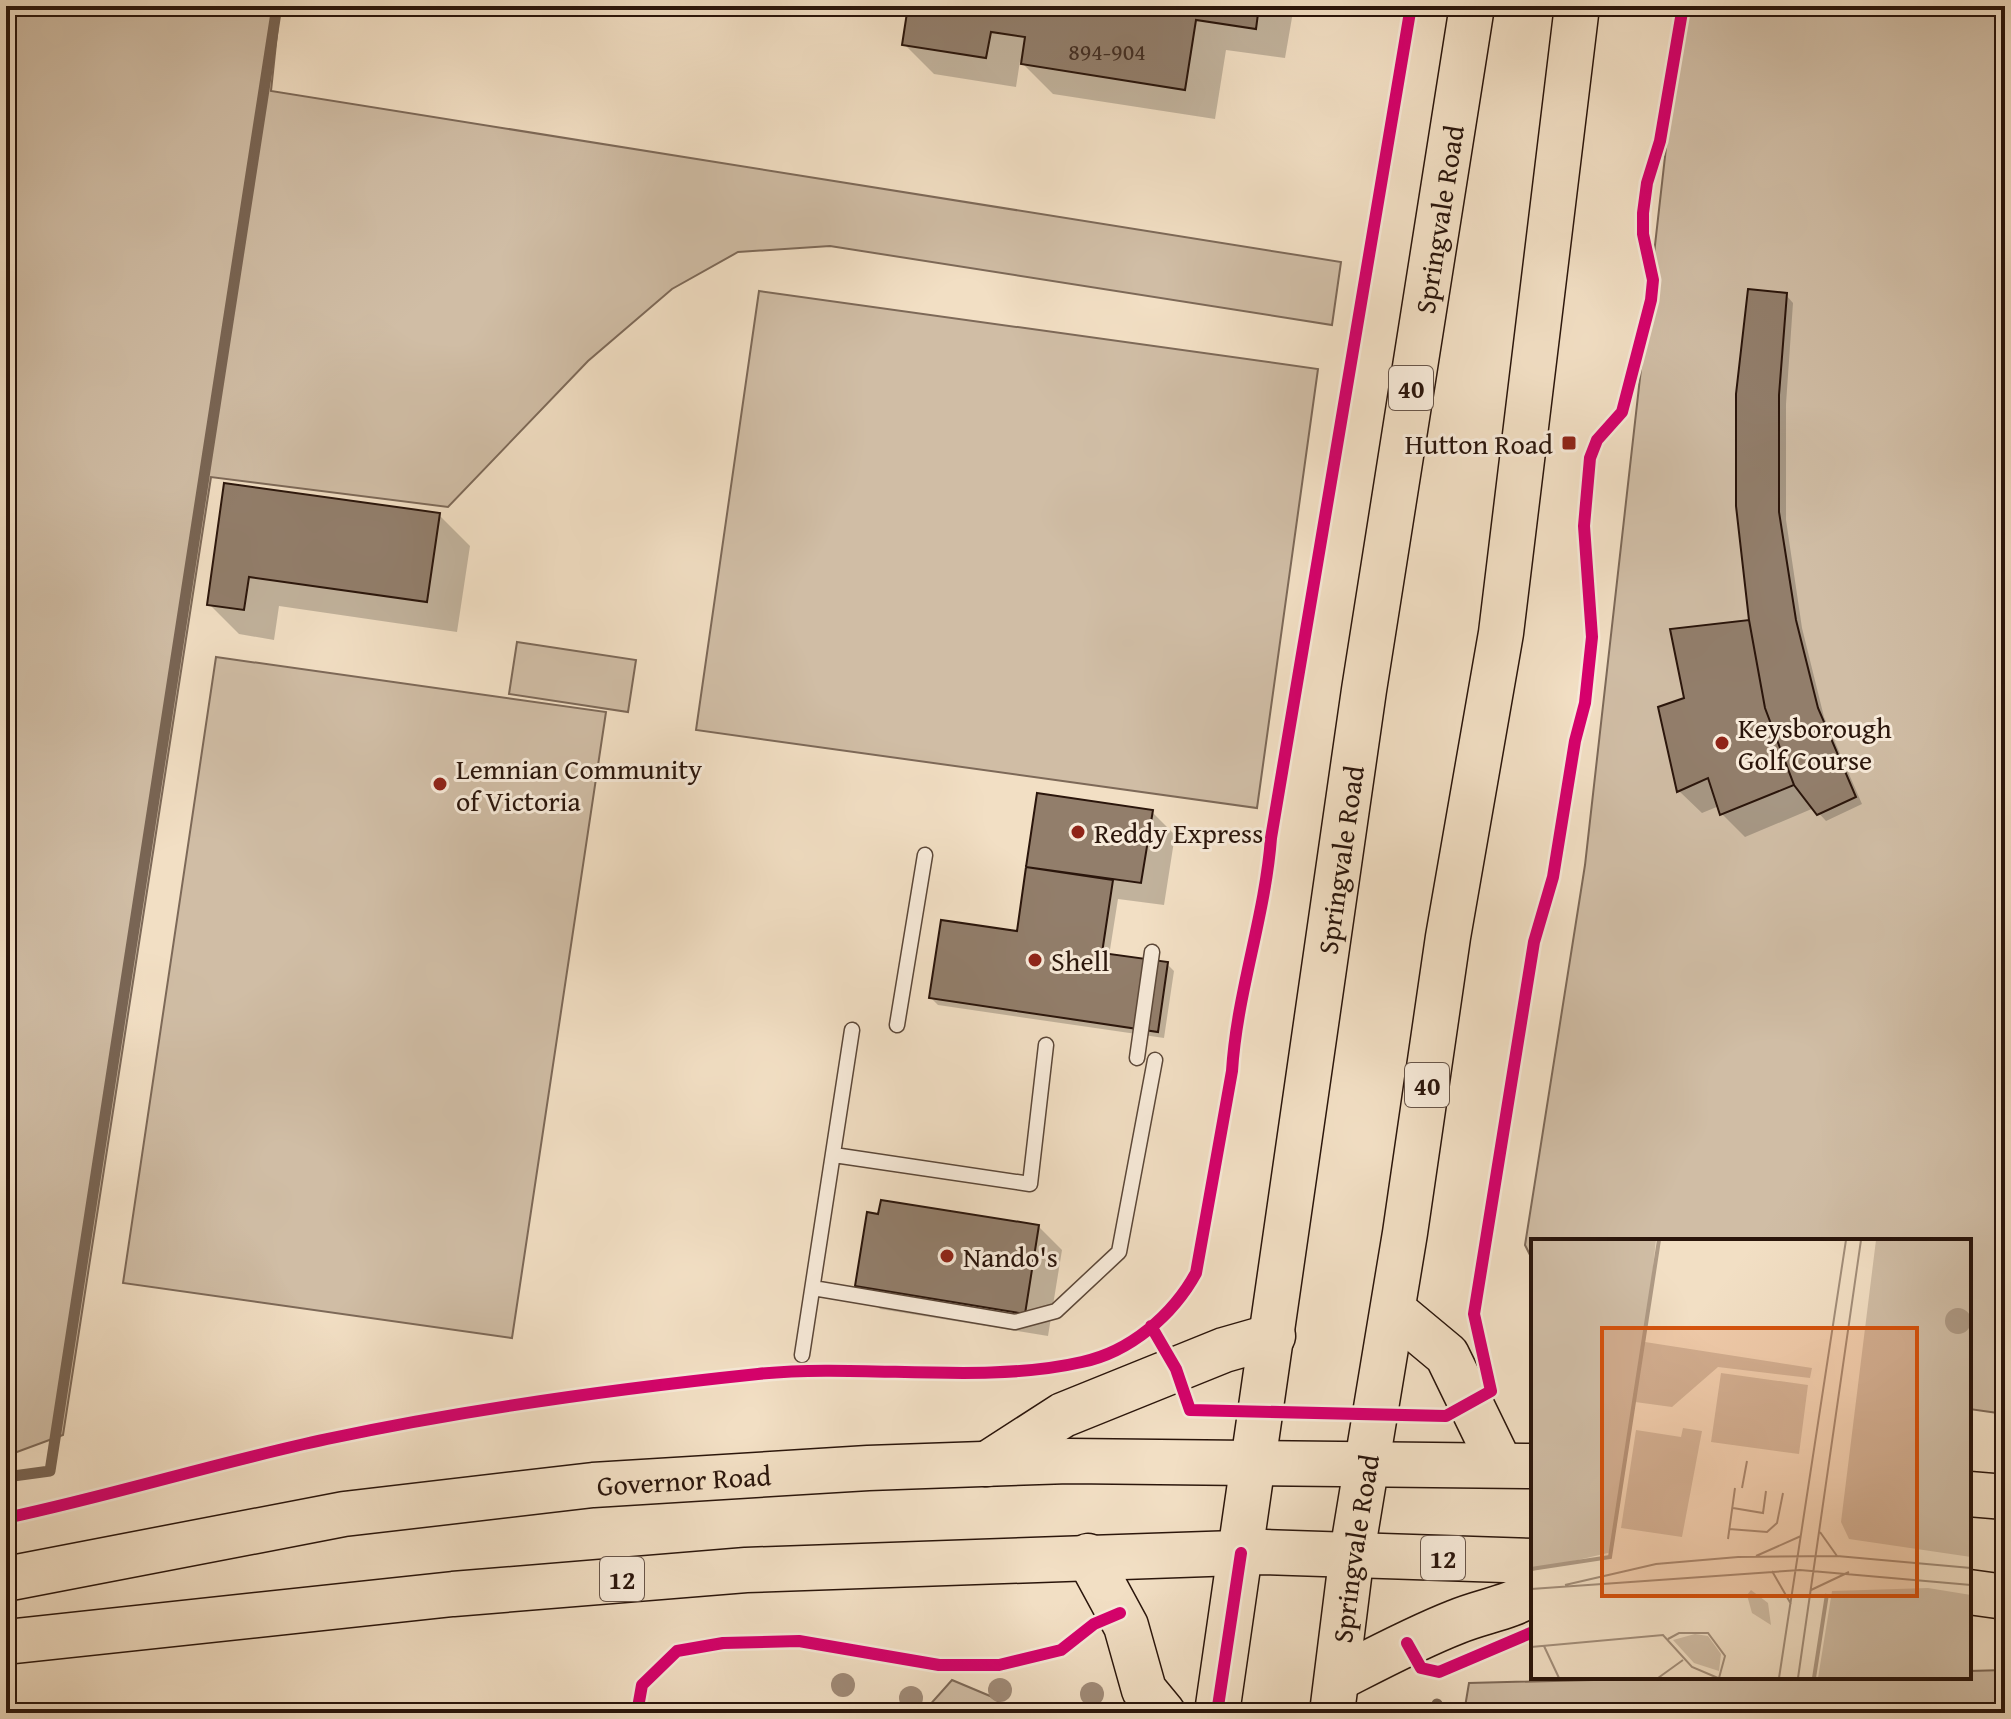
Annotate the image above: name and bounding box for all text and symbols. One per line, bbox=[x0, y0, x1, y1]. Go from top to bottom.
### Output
house number: 894-904 bbox=[1068, 34, 1146, 69]
street label: Springvale Road bbox=[1403, 122, 1473, 317]
road number: 40 bbox=[1389, 366, 1433, 410]
place label: Hutton Road bbox=[1405, 423, 1553, 464]
marker: Hutton Road bbox=[1560, 434, 1578, 452]
place label: Keysborough Golf Course bbox=[1738, 707, 1892, 780]
marker: Keysborough Golf Course bbox=[1713, 734, 1731, 752]
place label: Lemnian Community of Victoria bbox=[456, 748, 702, 821]
street label: Springvale Road bbox=[1306, 763, 1373, 957]
marker: Lemnian Community of Victoria bbox=[431, 775, 449, 793]
place label: Reddy Express bbox=[1094, 812, 1263, 853]
marker: Reddy Express bbox=[1069, 823, 1087, 841]
place label: Shell bbox=[1051, 940, 1109, 981]
marker: Shell bbox=[1026, 951, 1044, 969]
road number: 40 bbox=[1405, 1063, 1449, 1107]
place label: Nando's bbox=[963, 1236, 1058, 1277]
inset map bbox=[1531, 1239, 1971, 1679]
marker: Nando's bbox=[938, 1247, 956, 1265]
street label: Springvale Road bbox=[1320, 1451, 1389, 1645]
street label: Governor Road bbox=[596, 1454, 772, 1505]
road number: 12 bbox=[1421, 1536, 1465, 1580]
road number: 12 bbox=[600, 1557, 644, 1601]

